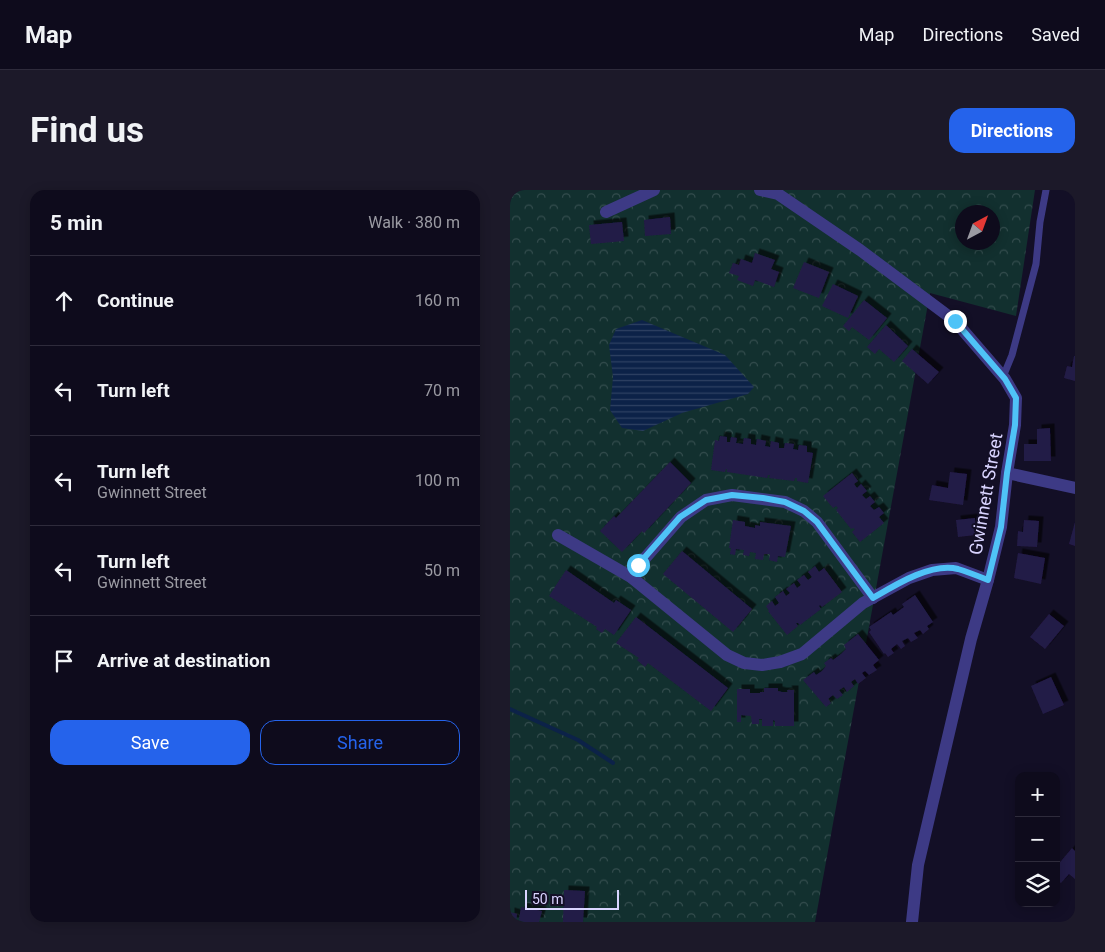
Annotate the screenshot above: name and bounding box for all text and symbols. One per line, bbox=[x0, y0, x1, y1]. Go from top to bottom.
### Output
text: Map bbox=[25, 21, 72, 49]
text: Map bbox=[859, 24, 894, 45]
text: Directions bbox=[922, 24, 1003, 45]
text: Saved bbox=[1031, 24, 1080, 45]
button: Directions bbox=[949, 108, 1075, 153]
text: Find us bbox=[30, 110, 144, 151]
north arrow bbox=[955, 205, 1000, 250]
text: 5 min bbox=[50, 211, 103, 235]
text: Walk · 380 m bbox=[368, 213, 460, 232]
icon: ahead bbox=[50, 287, 78, 315]
text: Continue bbox=[97, 289, 174, 312]
text: 160 m bbox=[415, 291, 460, 310]
route end bbox=[944, 310, 967, 333]
icon: left bbox=[50, 377, 78, 405]
text: Turn left bbox=[97, 379, 170, 402]
text: 70 m bbox=[424, 381, 460, 400]
street label: Gwinnett Street bbox=[964, 431, 1007, 556]
text: Turn left bbox=[97, 460, 170, 483]
icon: left bbox=[50, 467, 78, 495]
text: 100 m bbox=[415, 471, 460, 490]
text: Gwinnett Street bbox=[97, 483, 207, 502]
text: Turn left bbox=[97, 550, 170, 573]
route start bbox=[627, 554, 650, 577]
icon: left bbox=[50, 557, 78, 585]
text: 50 m bbox=[424, 561, 460, 580]
text: Gwinnett Street bbox=[97, 573, 207, 592]
icon: arrive bbox=[50, 647, 78, 675]
text: Arrive at destination bbox=[97, 649, 270, 672]
button: Save bbox=[50, 720, 250, 765]
button: Share bbox=[260, 720, 460, 765]
map controls bbox=[1015, 772, 1060, 907]
button: + bbox=[1015, 772, 1060, 817]
button: − bbox=[1015, 817, 1060, 862]
button: layers bbox=[1015, 862, 1060, 907]
scale bar bbox=[525, 887, 619, 910]
text: 50 m bbox=[532, 891, 564, 907]

